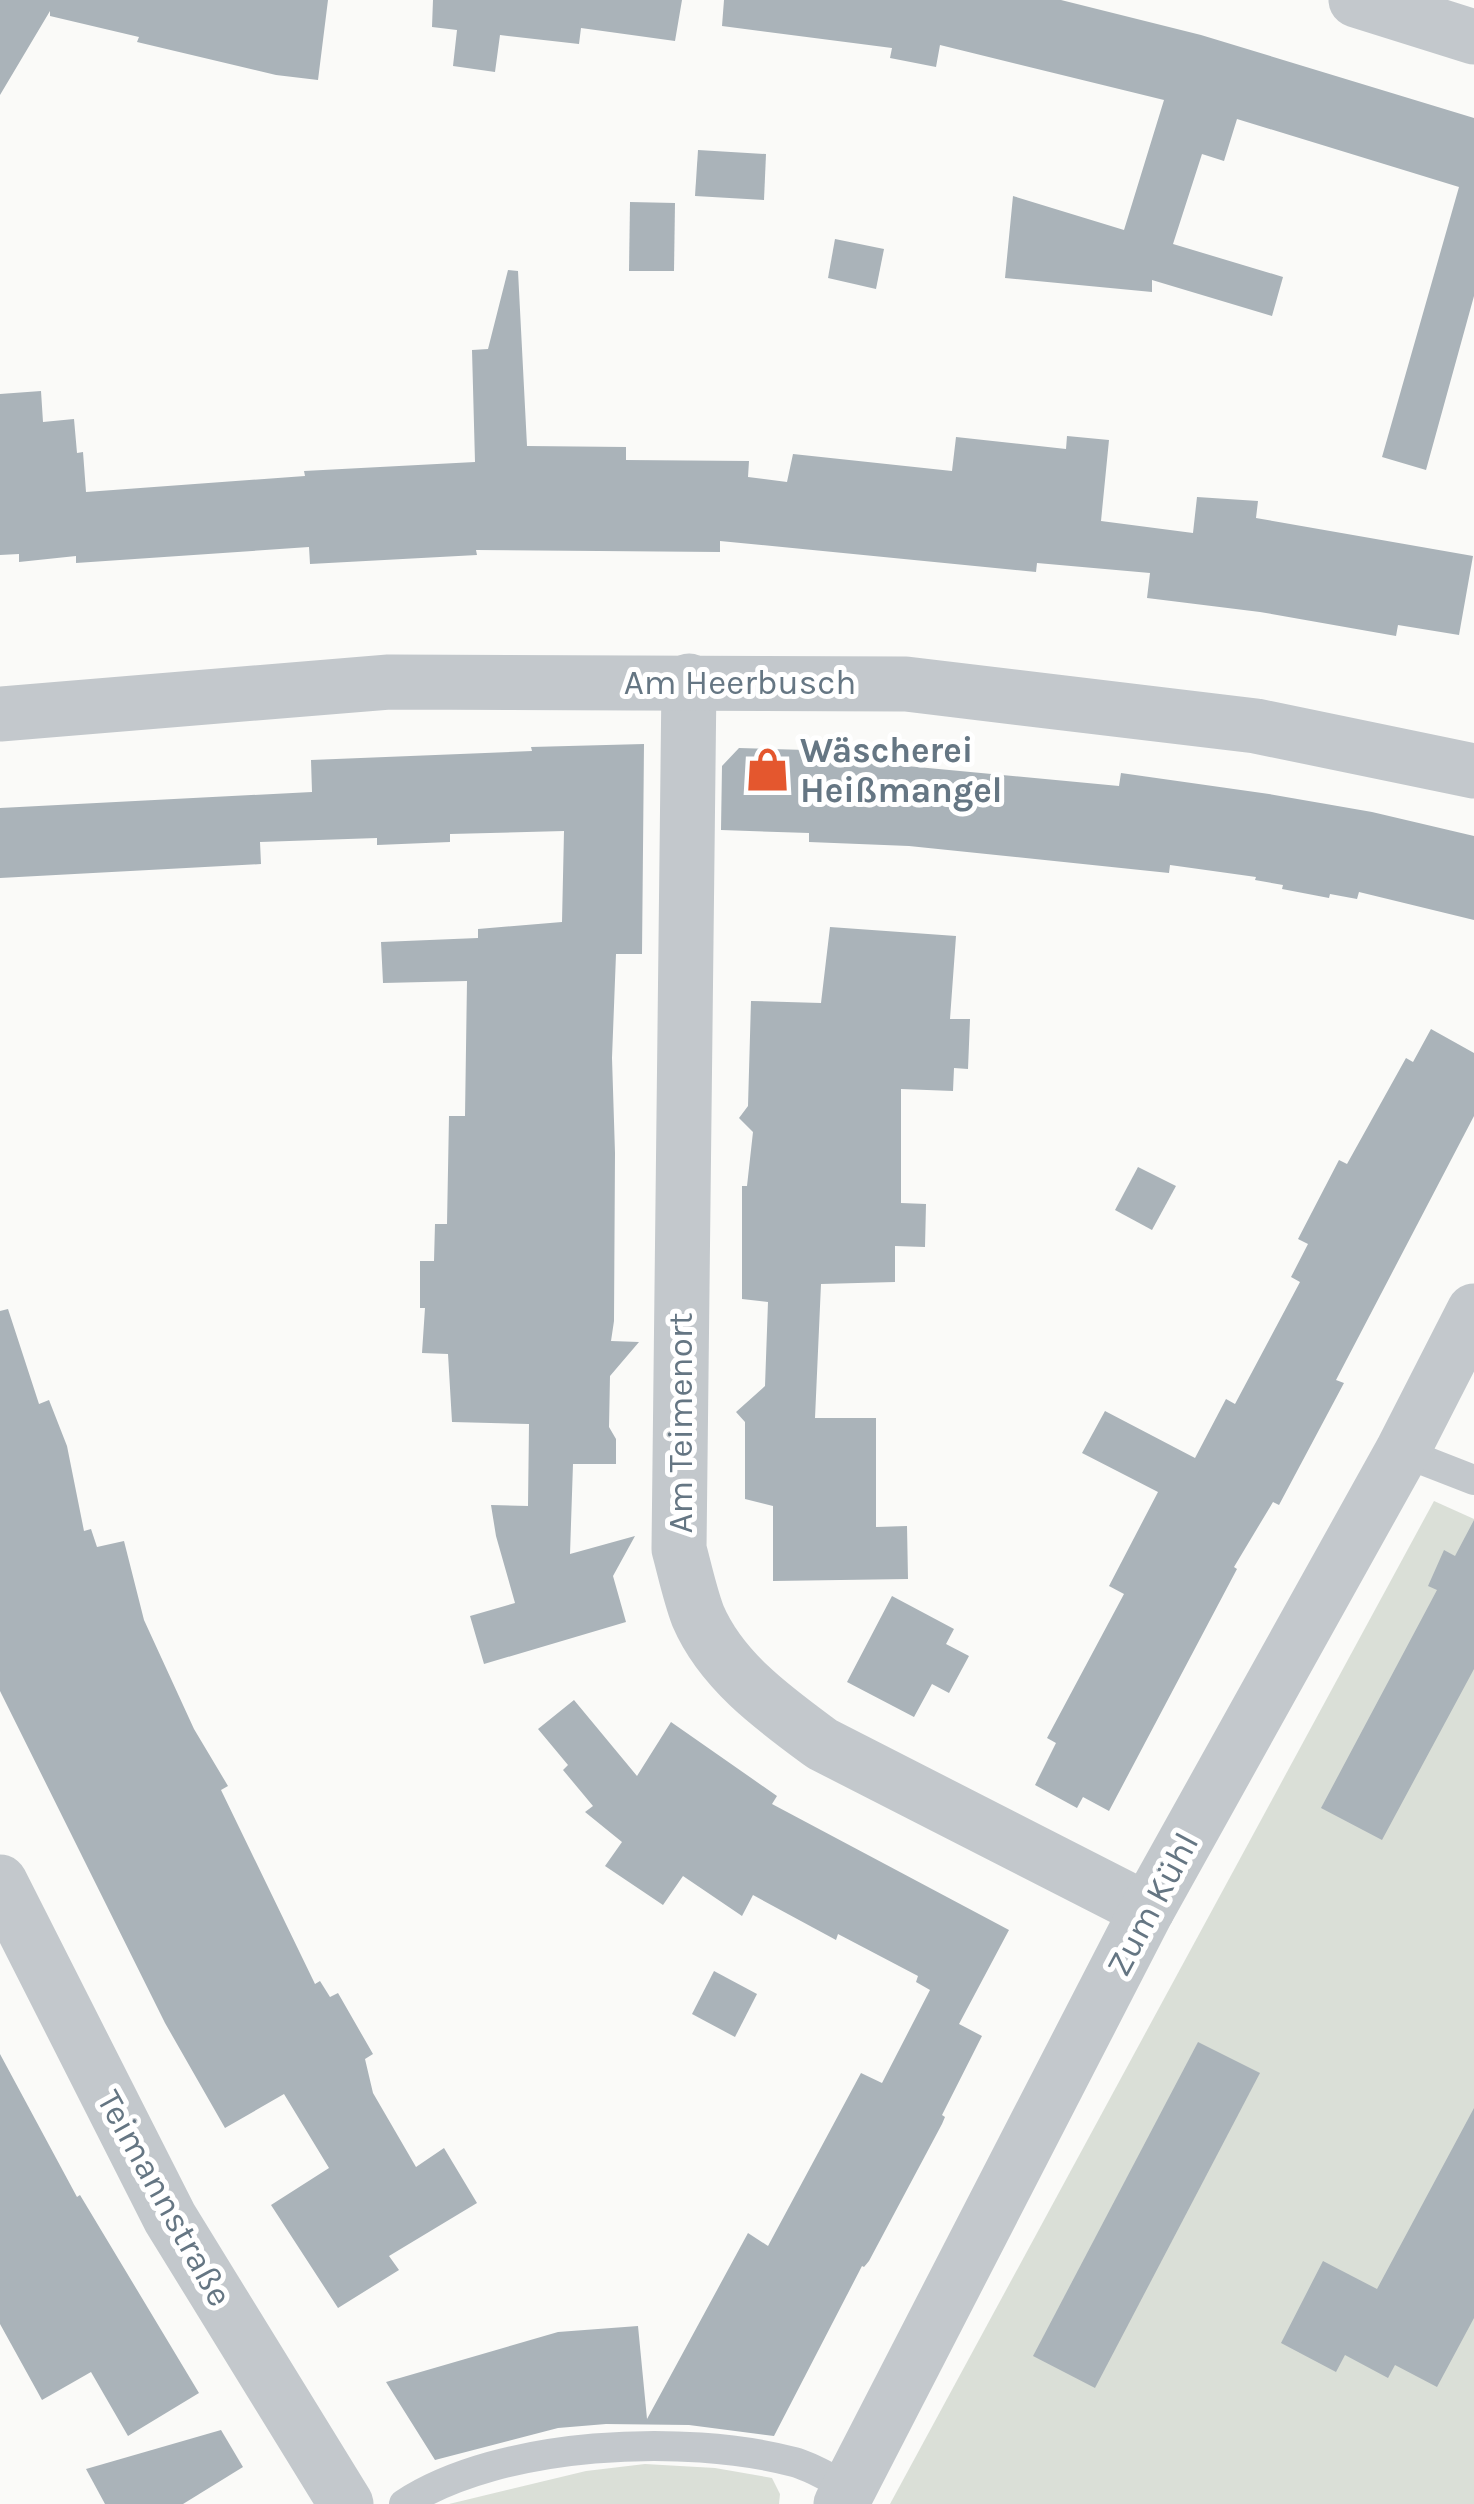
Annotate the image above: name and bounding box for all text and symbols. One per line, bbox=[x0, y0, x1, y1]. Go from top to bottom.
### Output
street label: Am Heerbusch bbox=[624, 662, 856, 703]
place label: Wäscherei Heißmangel bbox=[800, 730, 1003, 812]
shop icon: Wäscherei Heißmangel bbox=[743, 746, 791, 794]
street label: Am Teimenort bbox=[660, 1312, 701, 1534]
street label: Zum Kühl bbox=[1098, 1826, 1207, 1983]
street label: Teimannstraße bbox=[88, 2083, 241, 2313]

